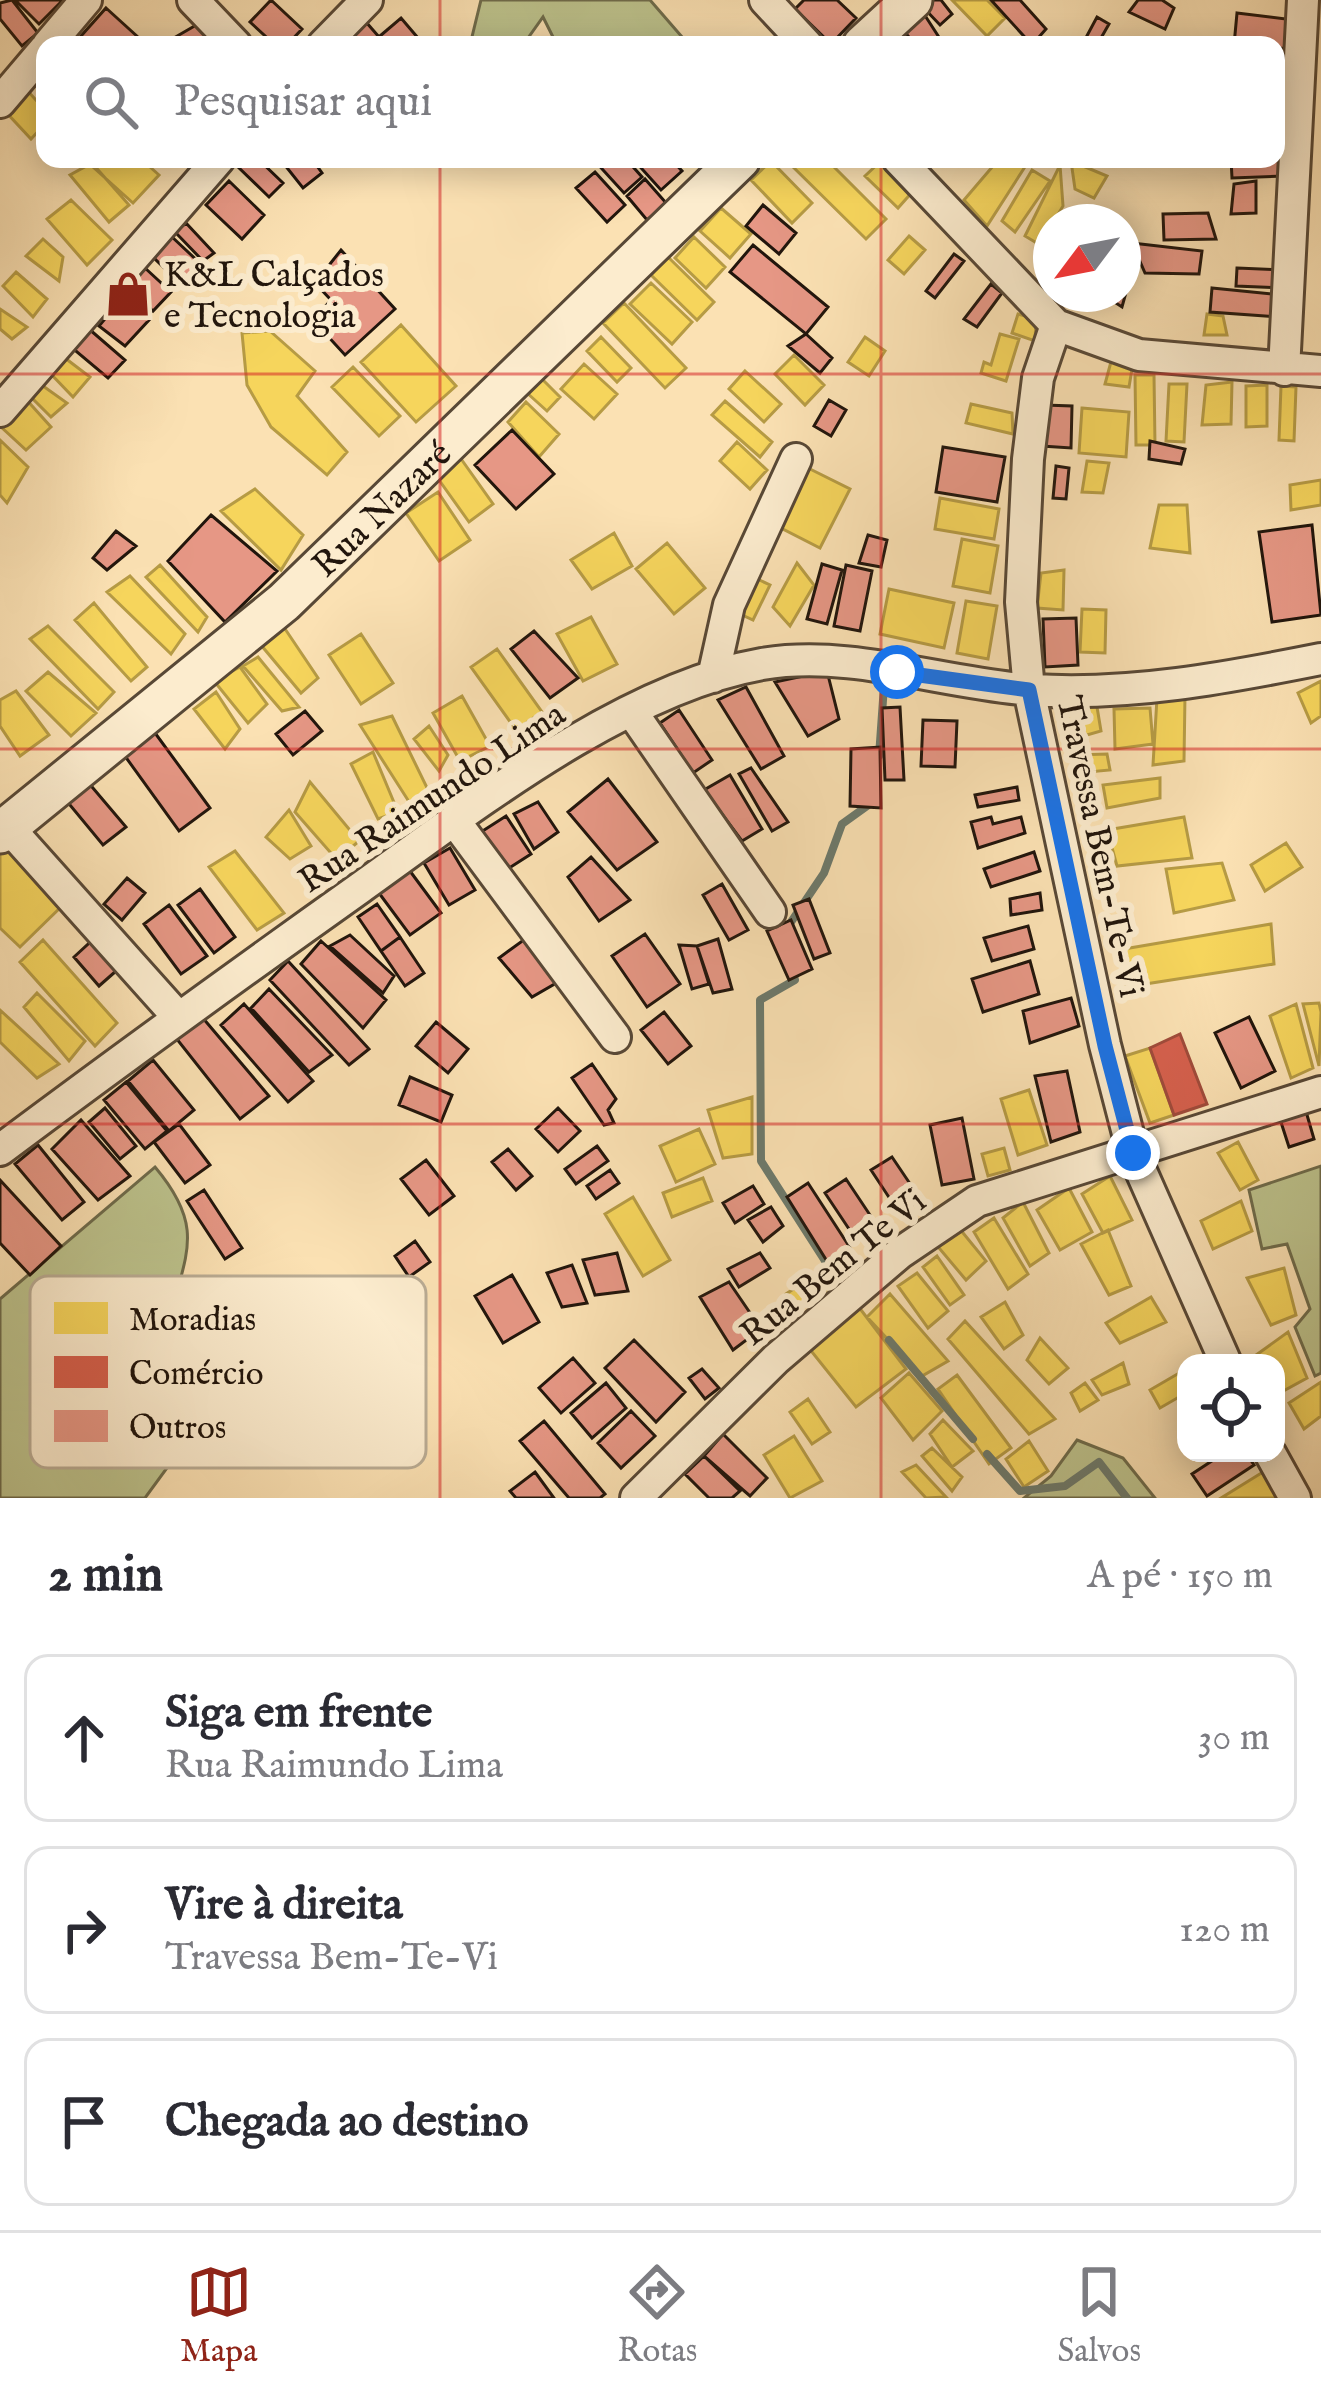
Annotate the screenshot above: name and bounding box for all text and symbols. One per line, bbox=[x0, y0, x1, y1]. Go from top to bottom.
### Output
search box bbox=[36, 36, 1285, 168]
icon: search bbox=[78, 69, 144, 135]
text: Pesquisar aqui bbox=[174, 74, 432, 131]
north arrow bbox=[1033, 204, 1141, 312]
place label: K&L Calçados e Tecnologia bbox=[164, 253, 384, 340]
shop icon: K&L Calçados e Tecnologia bbox=[103, 269, 153, 319]
street label: Rua Nazaré bbox=[303, 432, 462, 588]
route start bbox=[870, 645, 924, 699]
street label: Rua Raimundo Lima bbox=[290, 692, 575, 905]
street label: Travessa Bem-Te-Vi bbox=[1045, 692, 1154, 1002]
route end bbox=[1106, 1126, 1160, 1180]
street label: Rua Bem Te Vi bbox=[732, 1179, 936, 1357]
legend bbox=[30, 1276, 426, 1468]
text: Moradias bbox=[129, 1300, 256, 1342]
text: Comércio bbox=[129, 1354, 264, 1396]
map controls bbox=[1177, 1354, 1285, 1462]
button: locate bbox=[1177, 1354, 1285, 1462]
text: Outros bbox=[129, 1408, 226, 1450]
text: 2 min bbox=[48, 1544, 163, 1609]
text: A pé · 150 m bbox=[1087, 1552, 1273, 1601]
text: Siga em frente bbox=[165, 1685, 432, 1742]
icon: ahead bbox=[51, 1705, 117, 1771]
text: 30 m bbox=[1198, 1714, 1270, 1763]
text: Rua Raimundo Lima bbox=[165, 1742, 503, 1791]
text: Vire à direita bbox=[165, 1877, 403, 1934]
icon: right bbox=[51, 1897, 117, 1963]
text: 120 m bbox=[1179, 1906, 1270, 1955]
text: Travessa Bem-Te-Vi bbox=[165, 1934, 498, 1983]
icon: arrive bbox=[51, 2089, 117, 2155]
text: Chegada ao destino bbox=[165, 2094, 528, 2151]
tab: Mapa bbox=[180, 2259, 257, 2373]
tab: Rotas bbox=[618, 2259, 697, 2373]
tab: Salvos bbox=[1057, 2259, 1141, 2373]

